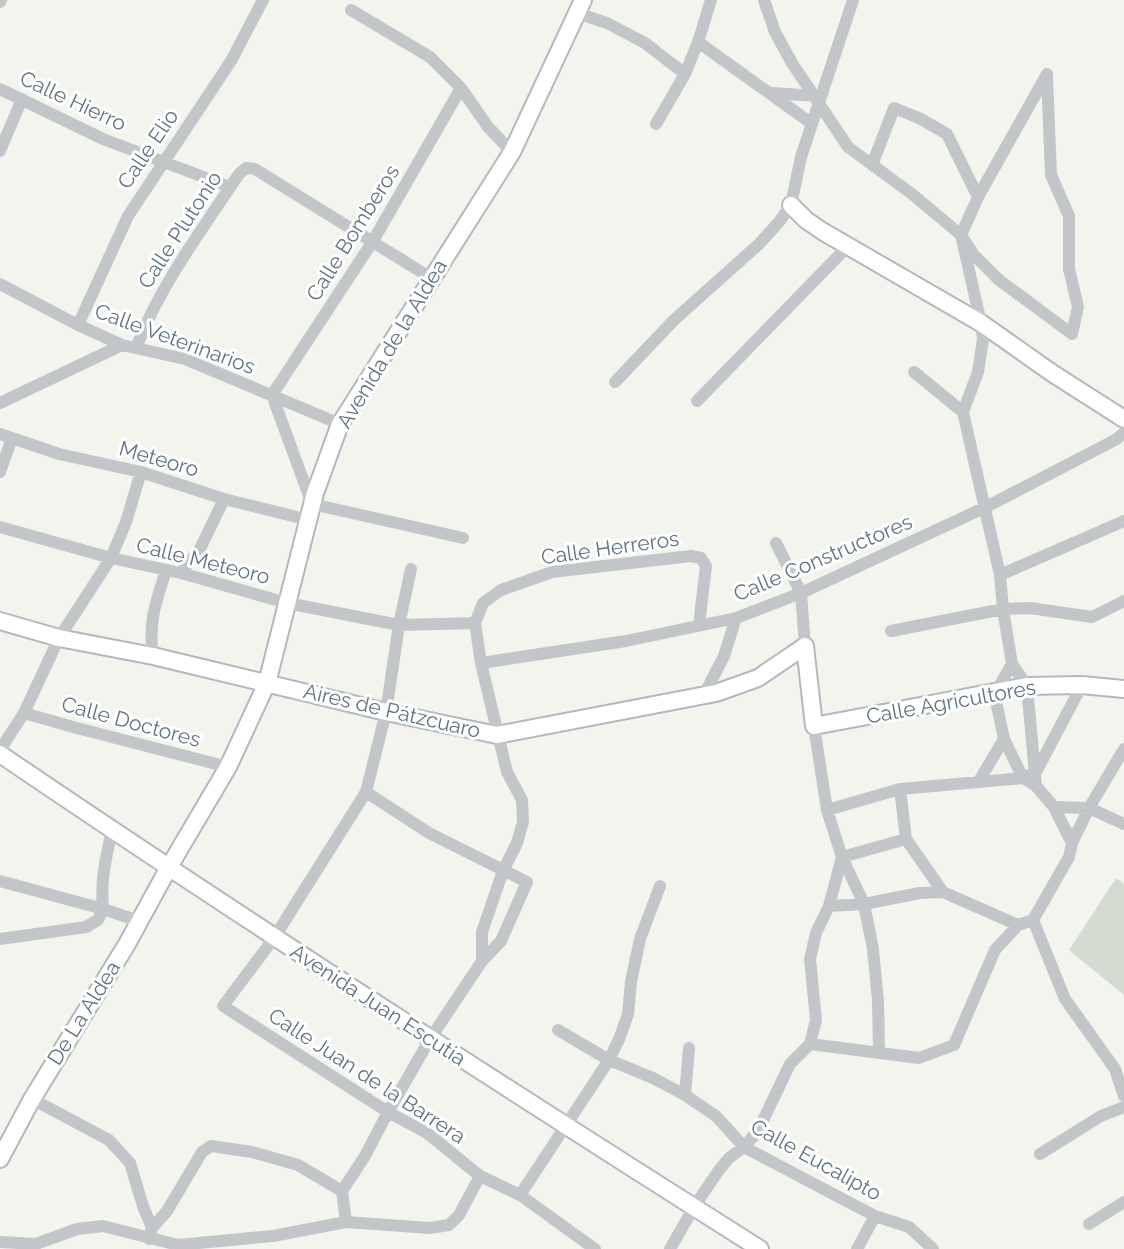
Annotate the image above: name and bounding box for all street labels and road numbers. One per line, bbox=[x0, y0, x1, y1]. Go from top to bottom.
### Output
street label: Calle Hierro bbox=[16, 65, 130, 136]
street label: Calle Elio bbox=[112, 104, 183, 193]
street label: Calle Bomberos bbox=[301, 160, 404, 305]
street label: Calle Plutonio bbox=[132, 166, 227, 293]
street label: Avenida de la Aldea bbox=[331, 255, 452, 433]
street label: Calle Veterinarios bbox=[92, 298, 259, 379]
street label: Meteoro bbox=[116, 435, 202, 482]
street label: Calle Constructores bbox=[730, 509, 916, 606]
street label: Calle Herreros bbox=[539, 525, 681, 570]
street label: Calle Meteoro bbox=[134, 532, 272, 589]
street label: Calle Agricultores bbox=[864, 674, 1038, 729]
street label: Aires de Pátzcuaro bbox=[301, 678, 483, 743]
street label: Calle Doctores bbox=[59, 691, 203, 752]
street label: Avenida Juan Escutia bbox=[286, 938, 471, 1071]
street label: De La Aldea bbox=[42, 956, 125, 1069]
street label: Calle Juan de la Barrera bbox=[264, 1002, 471, 1149]
street label: Calle Eucalipto bbox=[747, 1113, 886, 1206]

